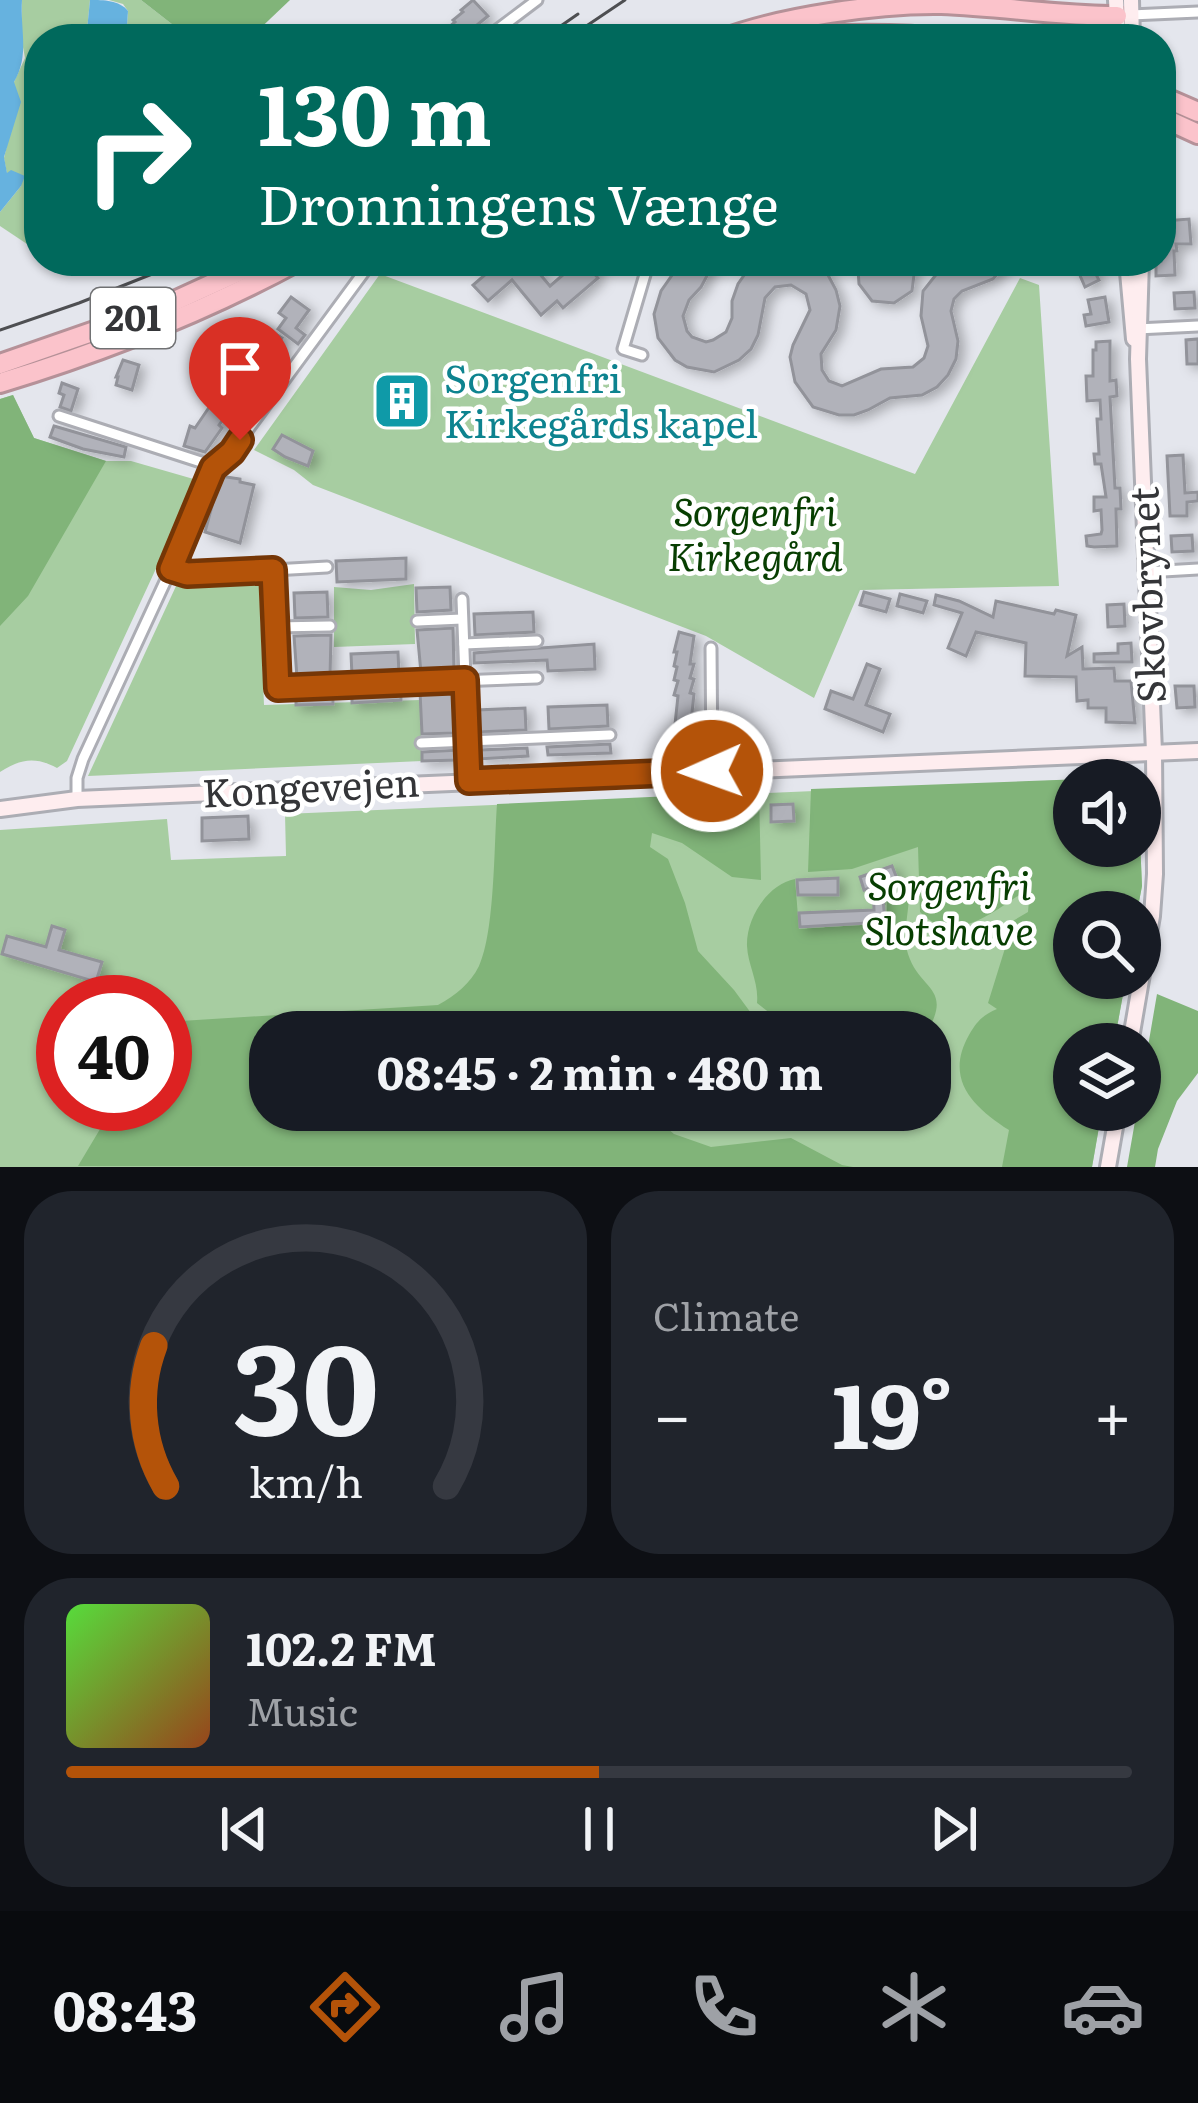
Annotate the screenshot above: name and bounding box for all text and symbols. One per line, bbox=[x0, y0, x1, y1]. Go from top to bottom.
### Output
text: 130 m bbox=[258, 47, 492, 172]
icon: right bbox=[60, 72, 216, 228]
text: Dronningens Vænge bbox=[258, 161, 779, 242]
road number: 201 bbox=[91, 288, 175, 348]
pin bbox=[189, 317, 291, 440]
icon: arrive bbox=[207, 335, 273, 401]
place label: Sorgenfri Kirkegårds kapel bbox=[444, 347, 758, 450]
building icon: Sorgenfri Kirkegårds kapel bbox=[371, 370, 433, 432]
park label: Sorgenfri Kirkegård bbox=[667, 480, 843, 583]
street label: Skovbrynet bbox=[1112, 486, 1178, 704]
position arrow bbox=[649, 708, 775, 834]
street label: Kongevejen bbox=[201, 750, 421, 820]
map controls bbox=[1053, 759, 1161, 1131]
button: sound bbox=[1053, 759, 1161, 867]
park label: Sorgenfri Slotshave bbox=[864, 854, 1034, 957]
button: search bbox=[1053, 891, 1161, 999]
speed limit sign: 40 bbox=[36, 975, 192, 1131]
button: layers bbox=[1053, 1023, 1161, 1131]
text: 08:45 · 2 min · 480 m bbox=[377, 1037, 823, 1104]
text: Climate bbox=[653, 1285, 799, 1343]
text: 30 bbox=[232, 1288, 379, 1473]
text: 19° bbox=[832, 1343, 953, 1477]
text: − bbox=[653, 1362, 691, 1460]
text: + bbox=[1094, 1362, 1132, 1460]
text: km/h bbox=[248, 1447, 363, 1510]
text: 102.2 FM bbox=[246, 1613, 437, 1680]
text: Music bbox=[246, 1680, 358, 1738]
icon: previous bbox=[211, 1796, 277, 1862]
icon: pause bbox=[566, 1796, 632, 1862]
icon: next bbox=[921, 1796, 987, 1862]
icon: directions bbox=[303, 1965, 387, 2049]
icon: music bbox=[493, 1965, 577, 2049]
icon: phone bbox=[682, 1965, 766, 2049]
icon: climate bbox=[872, 1965, 956, 2049]
icon: car bbox=[1061, 1965, 1145, 2049]
text: 08:43 bbox=[53, 1967, 197, 2048]

